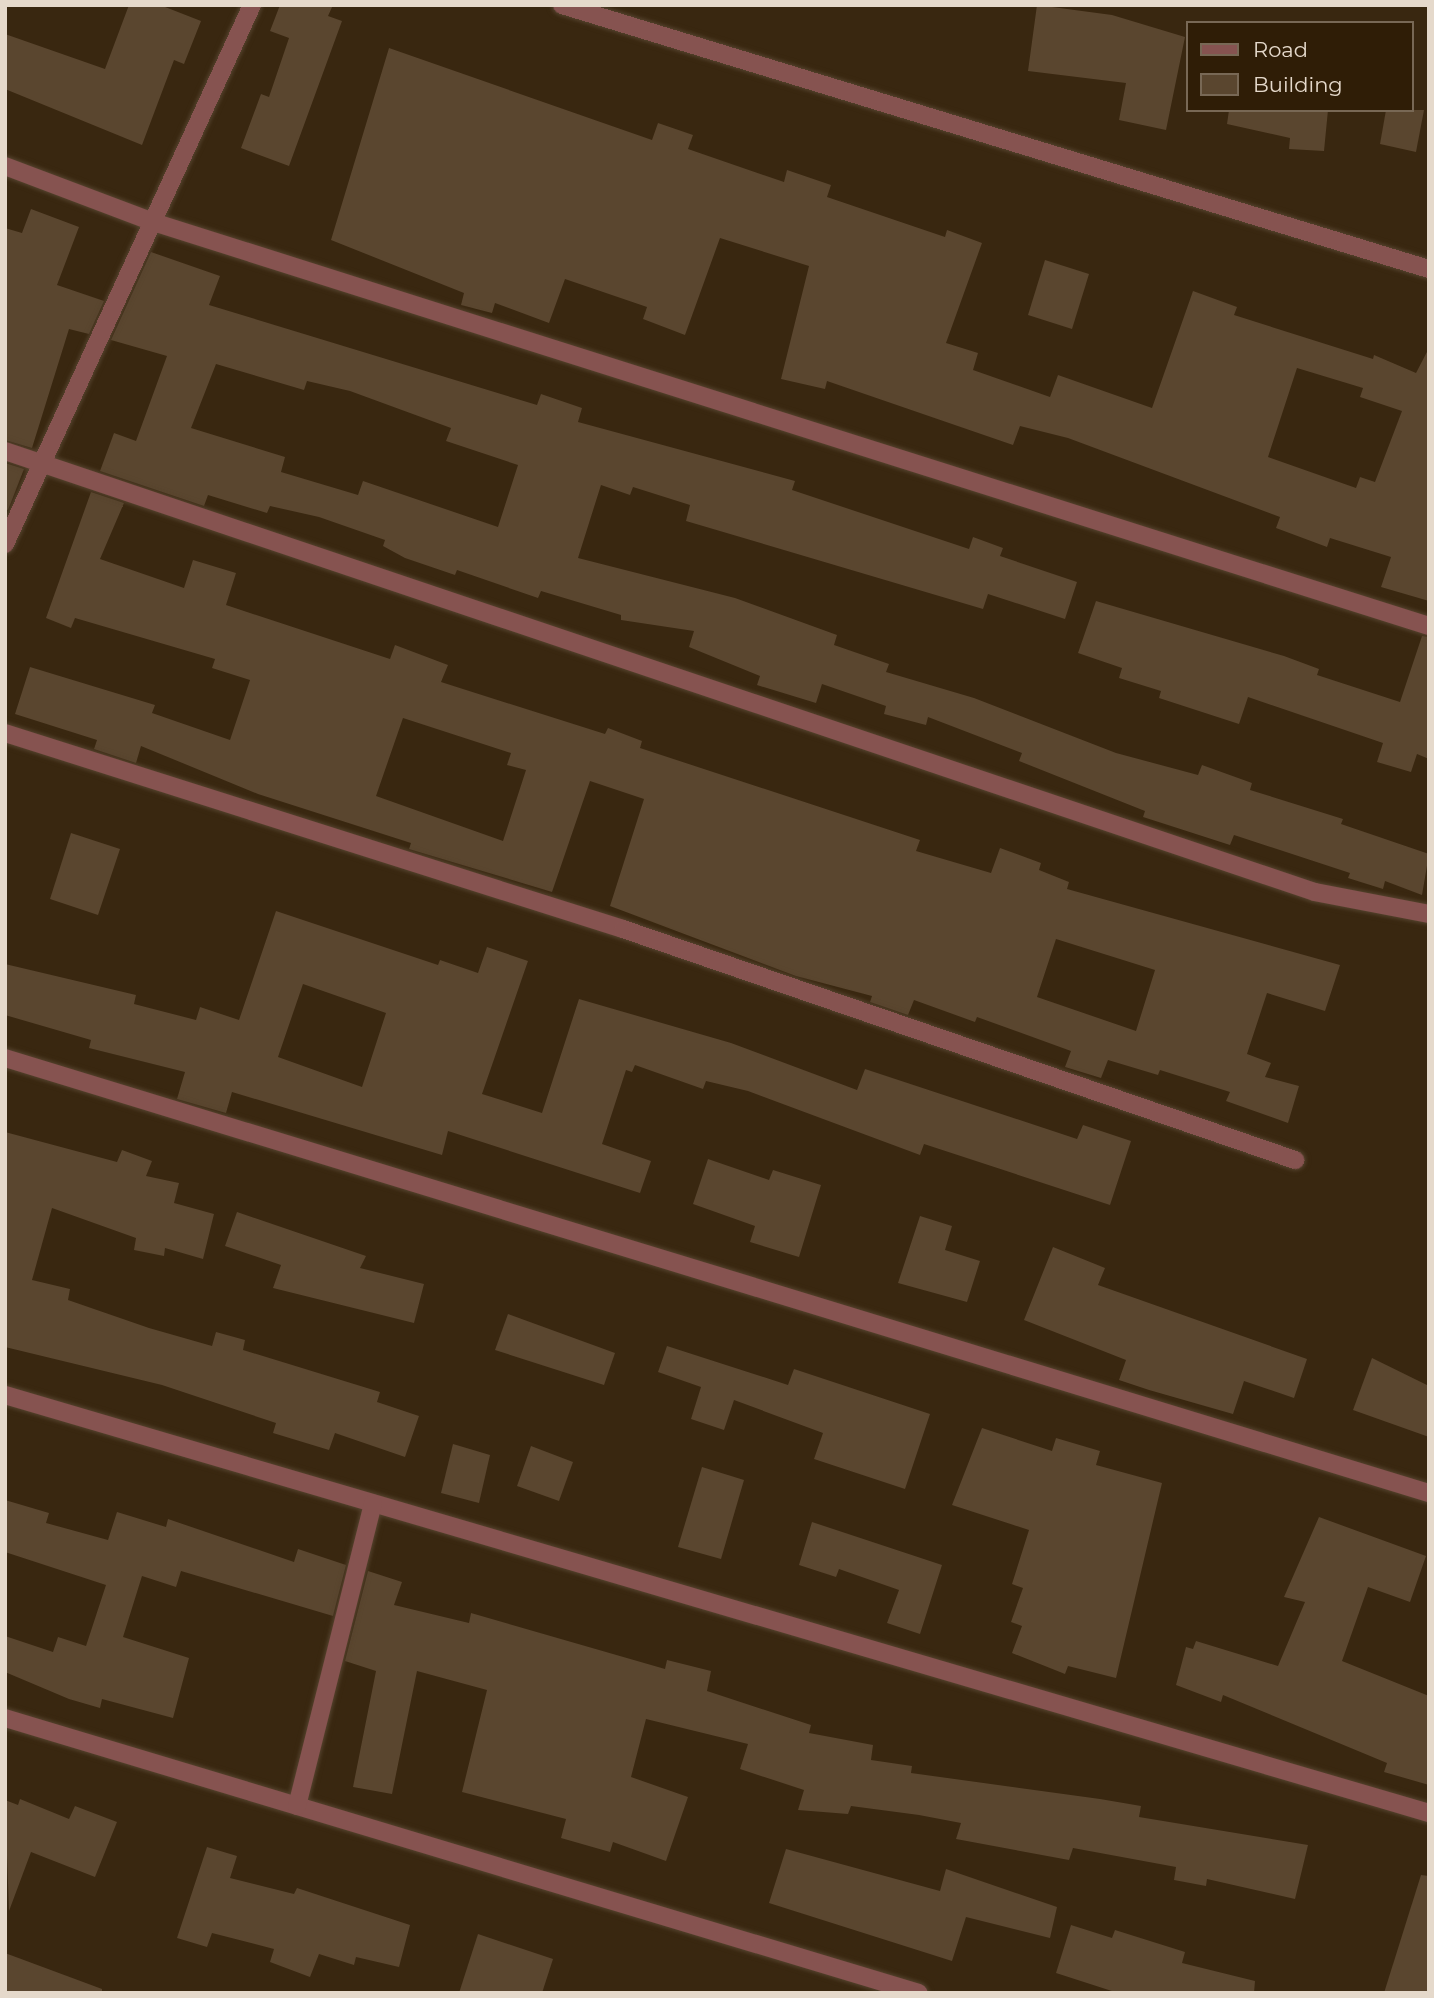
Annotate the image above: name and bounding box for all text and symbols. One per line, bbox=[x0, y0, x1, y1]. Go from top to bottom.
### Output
legend bbox=[1186, 21, 1413, 112]
text: Road bbox=[1253, 37, 1308, 62]
text: Building bbox=[1253, 72, 1343, 97]

